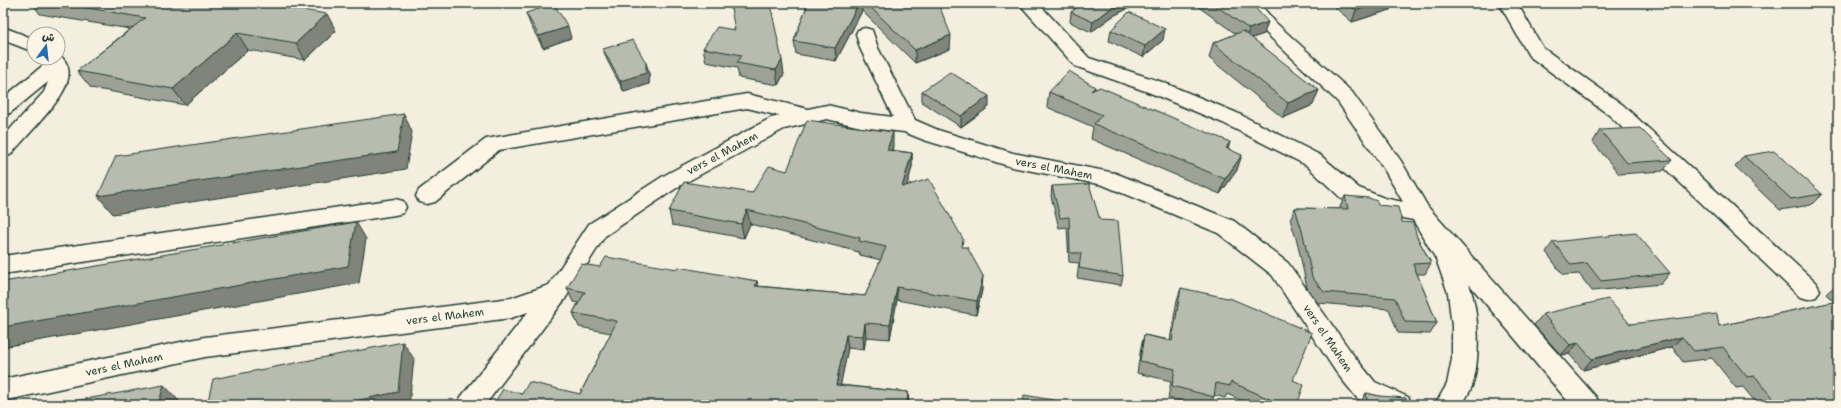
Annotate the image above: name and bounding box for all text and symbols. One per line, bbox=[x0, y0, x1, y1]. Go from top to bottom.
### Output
north arrow bbox=[26, 26, 66, 66]
text: ش bbox=[41, 28, 56, 46]
street label: vers el Mahem bbox=[684, 128, 761, 179]
street label: vers el Mahem bbox=[1014, 154, 1094, 183]
street label: vers el Mahem bbox=[1299, 301, 1356, 375]
street label: vers el Mahem bbox=[405, 304, 486, 329]
street label: vers el Mahem bbox=[84, 349, 165, 380]

